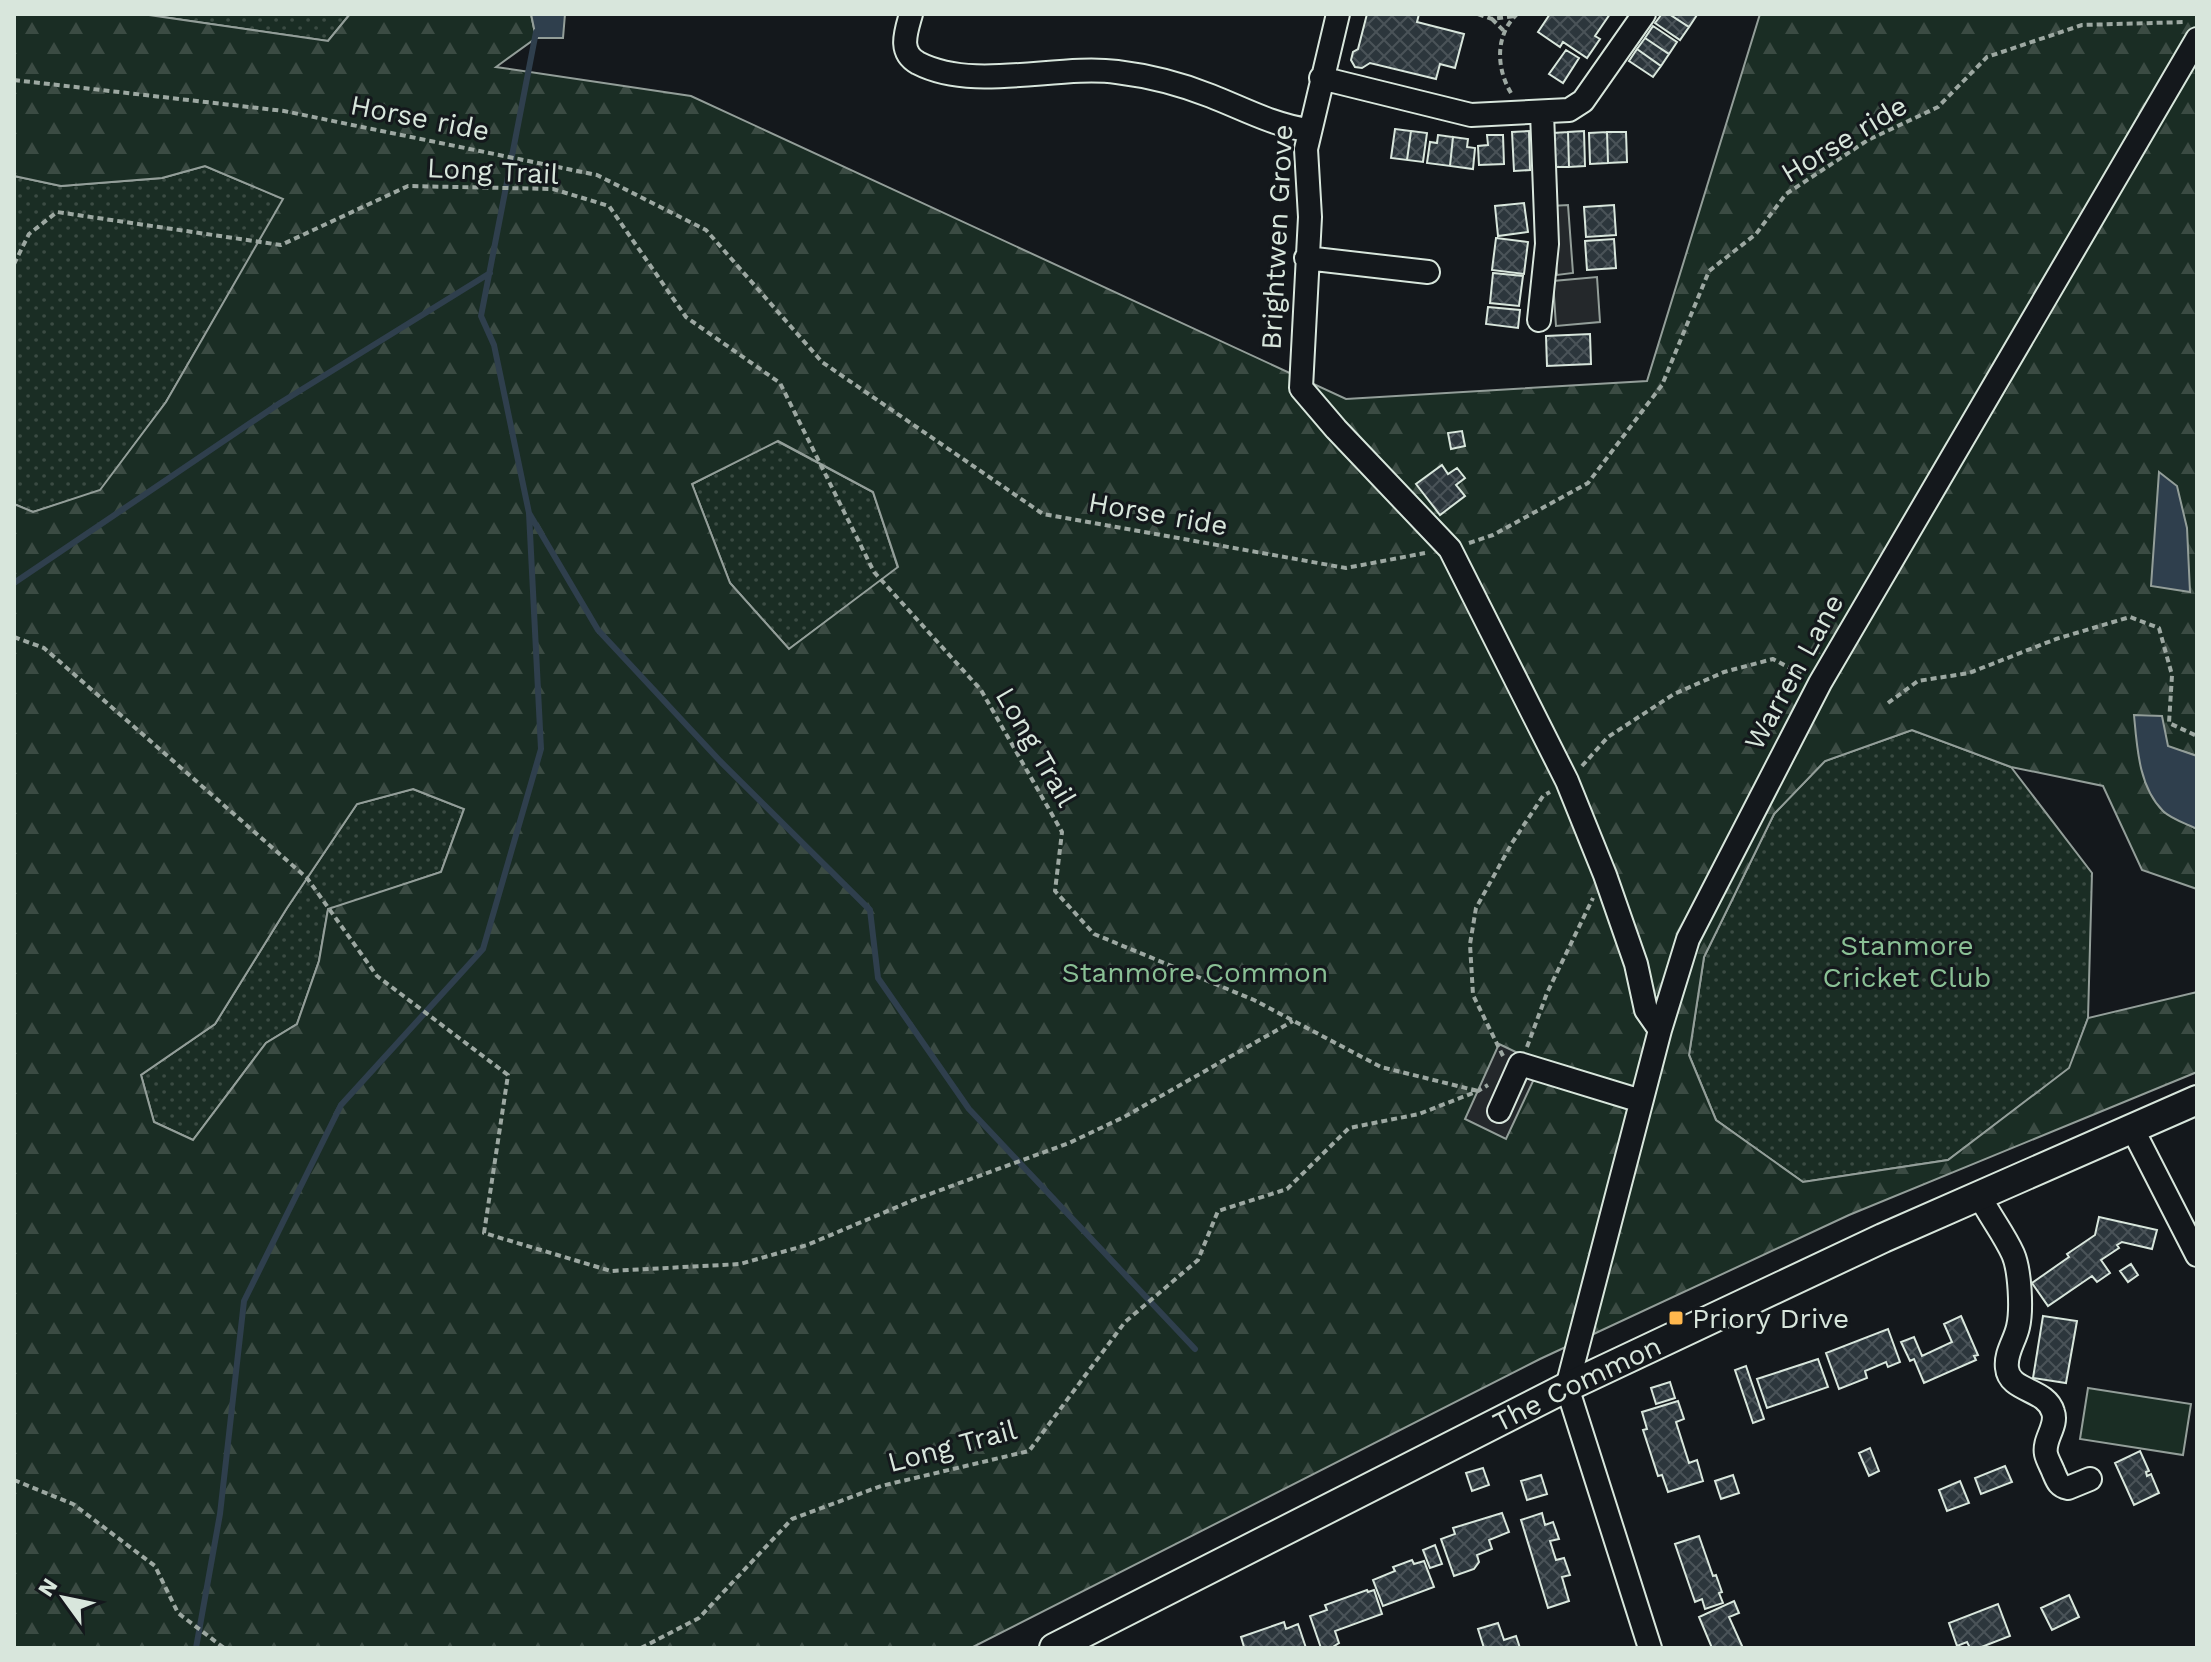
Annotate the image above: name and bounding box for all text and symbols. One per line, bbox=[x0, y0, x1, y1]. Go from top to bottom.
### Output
street label: Horse ride bbox=[348, 88, 492, 148]
street label: Horse ride bbox=[1775, 89, 1913, 189]
street label: Brightwen Grove bbox=[1255, 123, 1299, 351]
street label: Long Trail bbox=[426, 151, 560, 191]
street label: Horse ride bbox=[1086, 486, 1230, 542]
street label: Warren Lane bbox=[1738, 588, 1850, 756]
street label: Long Trail bbox=[989, 682, 1084, 813]
park label: Stanmore Cricket Club bbox=[1823, 929, 1991, 994]
park label: Stanmore Common bbox=[1062, 956, 1328, 989]
place label: Priory Drive bbox=[1692, 1302, 1849, 1335]
marker: Priory Drive bbox=[1667, 1309, 1685, 1327]
street label: The Common bbox=[1487, 1329, 1666, 1438]
street label: Long Trail bbox=[884, 1413, 1020, 1479]
north arrow bbox=[24, 1558, 104, 1638]
text: N bbox=[33, 1574, 63, 1601]

